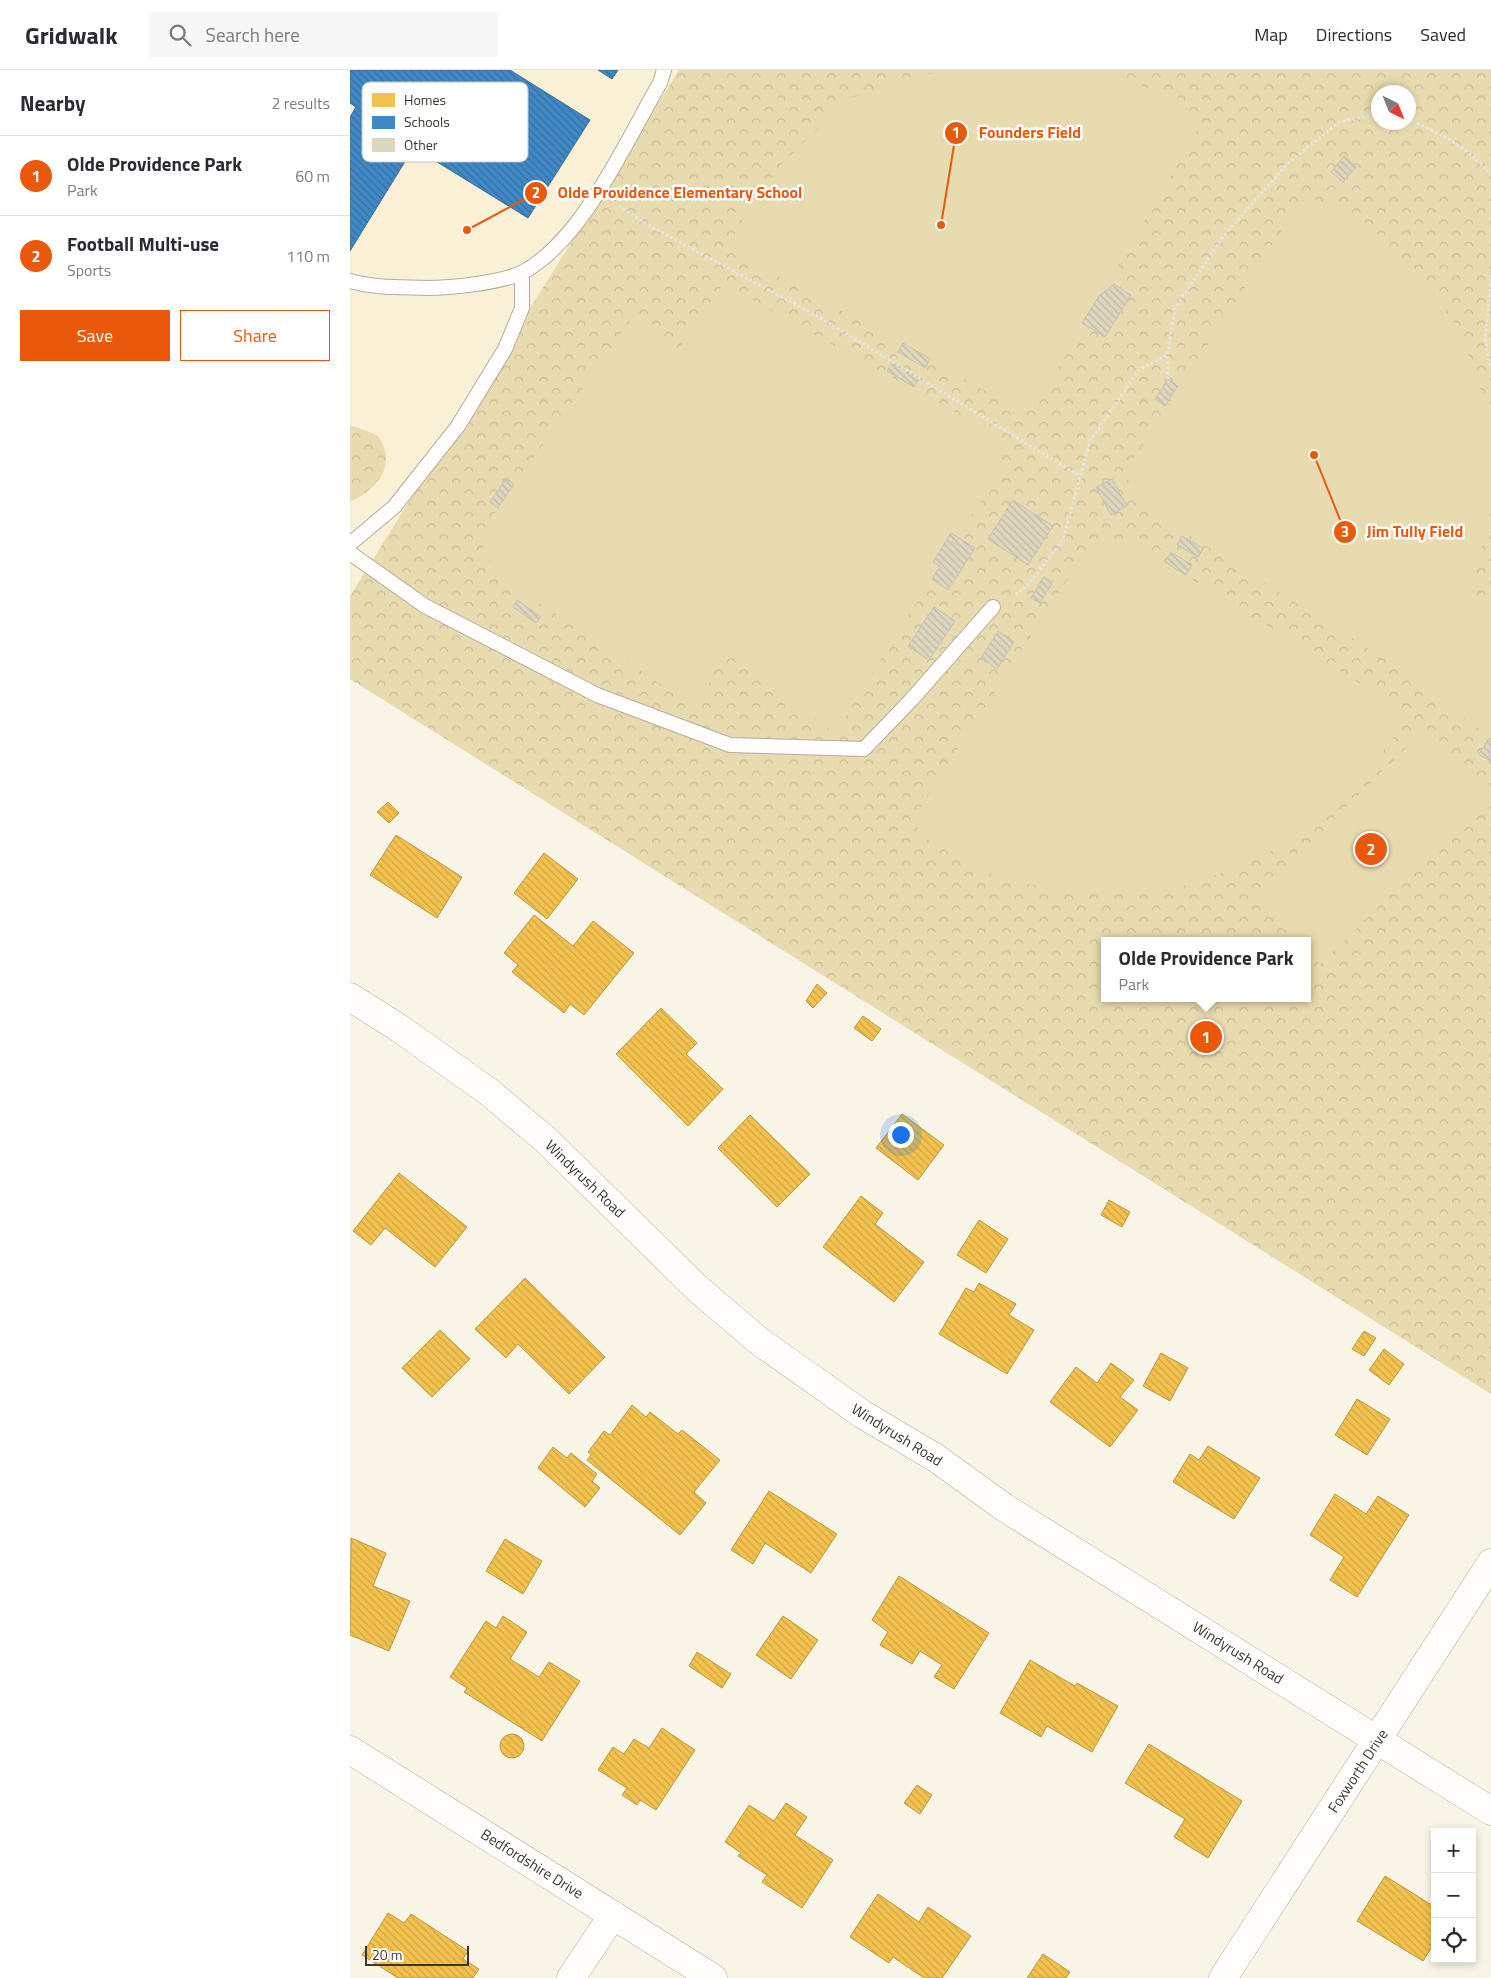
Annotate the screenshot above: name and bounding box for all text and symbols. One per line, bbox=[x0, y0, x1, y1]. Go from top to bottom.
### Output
search box bbox=[148, 12, 498, 57]
text: Gridwalk bbox=[25, 17, 118, 53]
text: Search here bbox=[206, 20, 300, 49]
icon: search bbox=[166, 21, 194, 49]
text: Map bbox=[1254, 21, 1288, 48]
text: Directions bbox=[1316, 21, 1392, 48]
text: Saved bbox=[1420, 21, 1466, 48]
legend bbox=[362, 82, 528, 162]
north arrow bbox=[1371, 85, 1416, 130]
text: Nearby bbox=[20, 87, 85, 119]
text: Homes bbox=[404, 89, 446, 110]
text: 2 results bbox=[271, 91, 330, 115]
text: Schools bbox=[404, 111, 450, 132]
callout: Founders Field bbox=[944, 117, 1091, 148]
text: Founders Field bbox=[979, 120, 1081, 144]
text: 1 bbox=[952, 121, 960, 144]
text: Other bbox=[404, 134, 438, 155]
text: Olde Providence Park bbox=[67, 149, 242, 178]
text: 1 bbox=[32, 164, 40, 188]
text: 60 m bbox=[295, 164, 330, 188]
callout: Olde Providence Elementary School bbox=[523, 177, 813, 208]
text: Park bbox=[67, 178, 98, 202]
text: Olde Providence Elementary School bbox=[558, 180, 802, 204]
text: 2 bbox=[532, 181, 540, 204]
text: Football Multi-use bbox=[67, 229, 219, 258]
text: 2 bbox=[32, 244, 40, 268]
text: 110 m bbox=[286, 244, 330, 268]
text: Sports bbox=[67, 258, 111, 282]
button: Save bbox=[20, 310, 170, 361]
button: Share bbox=[180, 310, 330, 361]
callout: Jim Tully Field bbox=[1332, 516, 1474, 547]
text: Jim Tully Field bbox=[1367, 519, 1463, 543]
text: 3 bbox=[1341, 520, 1349, 543]
pin: 2 bbox=[1355, 830, 1387, 868]
popup bbox=[1101, 937, 1311, 1002]
text: Olde Providence Park bbox=[1119, 943, 1293, 972]
text: Park bbox=[1119, 972, 1149, 996]
pin: 1 bbox=[1190, 1018, 1222, 1056]
your location bbox=[888, 1122, 914, 1148]
street label: Windyrush Road bbox=[540, 1134, 631, 1223]
street label: Windyrush Road bbox=[847, 1397, 947, 1472]
street label: Windyrush Road bbox=[1188, 1615, 1288, 1690]
street label: Foxworth Drive bbox=[1322, 1724, 1393, 1817]
street label: Bedfordshire Drive bbox=[476, 1823, 588, 1904]
map controls bbox=[1431, 1828, 1476, 1963]
button: + bbox=[1431, 1828, 1476, 1873]
button: − bbox=[1431, 1873, 1476, 1918]
button: locate bbox=[1431, 1918, 1476, 1963]
scale bar bbox=[365, 1943, 469, 1966]
text: 20 m bbox=[372, 1944, 402, 1965]

